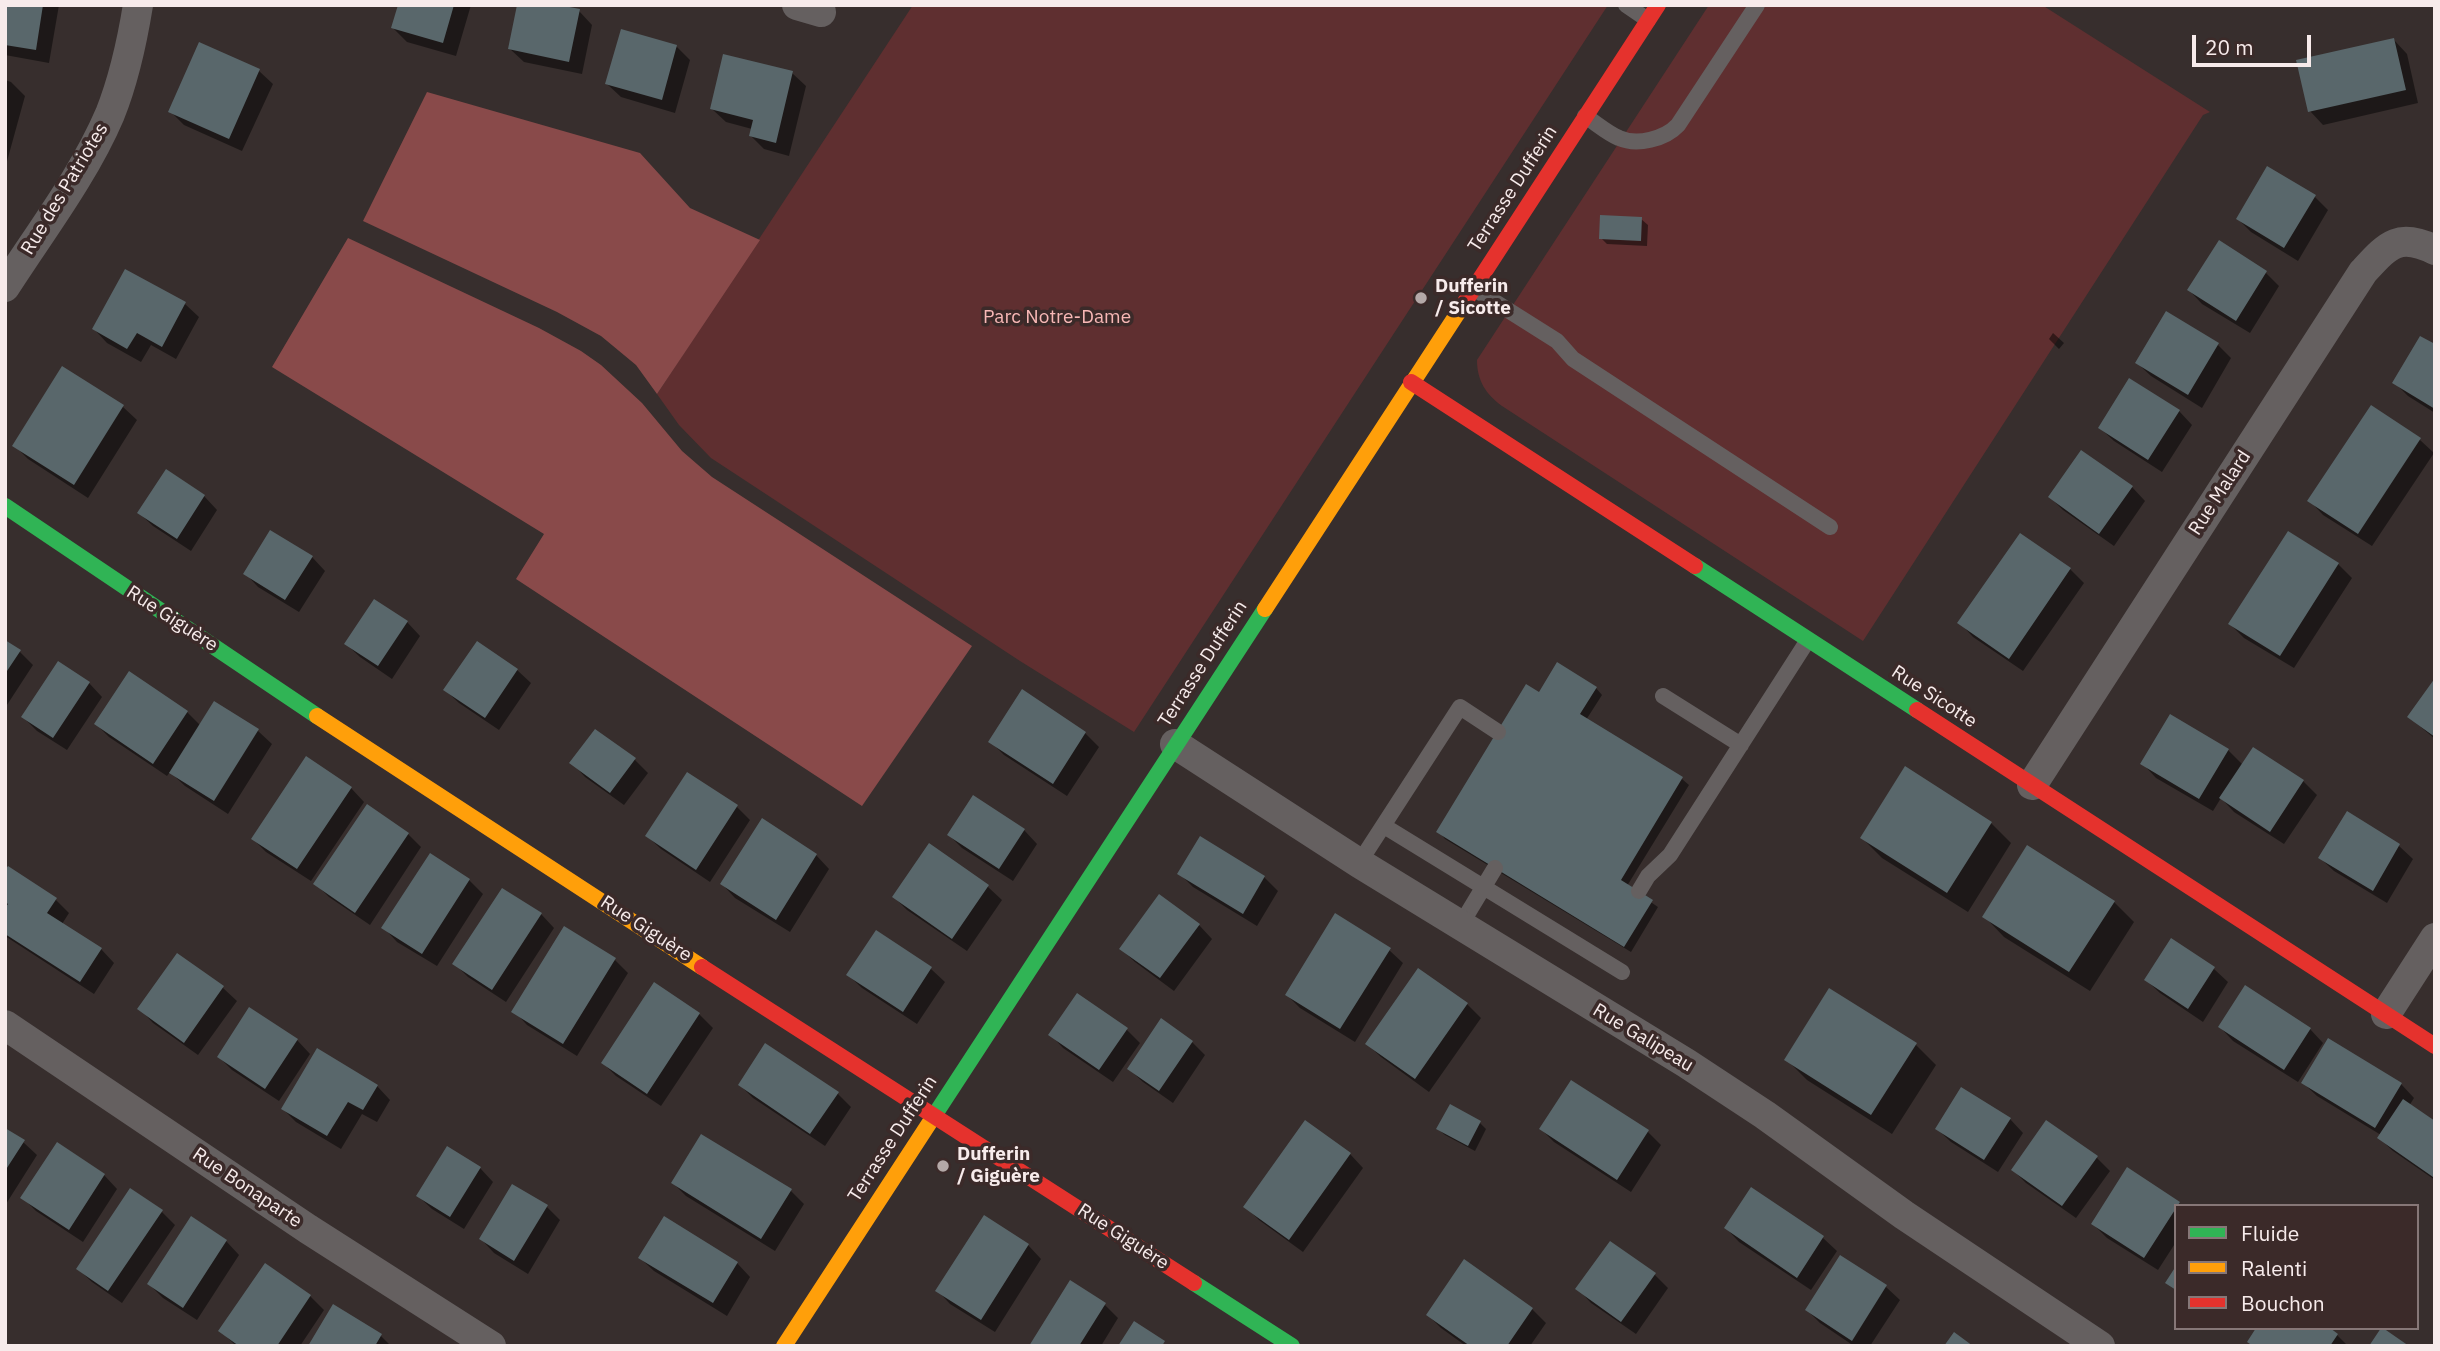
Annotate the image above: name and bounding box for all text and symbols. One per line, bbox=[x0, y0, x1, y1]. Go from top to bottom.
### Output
scale bar bbox=[2195, 21, 2314, 65]
text: 20 m bbox=[2205, 33, 2254, 61]
street label: Rue des Patriotes bbox=[17, 119, 113, 259]
street label: Terrasse Dufferin bbox=[1464, 122, 1562, 256]
place label: Dufferin / Sicotte bbox=[1435, 276, 1511, 320]
marker: Dufferin / Sicotte bbox=[1413, 290, 1429, 306]
park label: Parc Notre-Dame bbox=[983, 307, 1131, 329]
street label: Rue Malard bbox=[2184, 446, 2256, 540]
street label: Rue Giguère bbox=[122, 581, 222, 657]
street label: Terrasse Dufferin bbox=[1154, 597, 1252, 731]
street label: Rue Sicotte bbox=[1887, 661, 1981, 733]
street label: Rue Giguère bbox=[596, 891, 696, 967]
street label: Rue Galipeau bbox=[1588, 999, 1698, 1077]
street label: Terrasse Dufferin bbox=[844, 1072, 942, 1206]
street label: Rue Bonaparte bbox=[188, 1143, 306, 1233]
place label: Dufferin / Giguère bbox=[957, 1144, 1040, 1188]
marker: Dufferin / Giguère bbox=[935, 1158, 951, 1174]
street label: Rue Giguère bbox=[1073, 1199, 1173, 1275]
legend bbox=[2174, 1204, 2419, 1330]
text: Fluide bbox=[2241, 1219, 2299, 1247]
text: Ralenti bbox=[2241, 1254, 2307, 1282]
text: Bouchon bbox=[2241, 1289, 2325, 1317]

